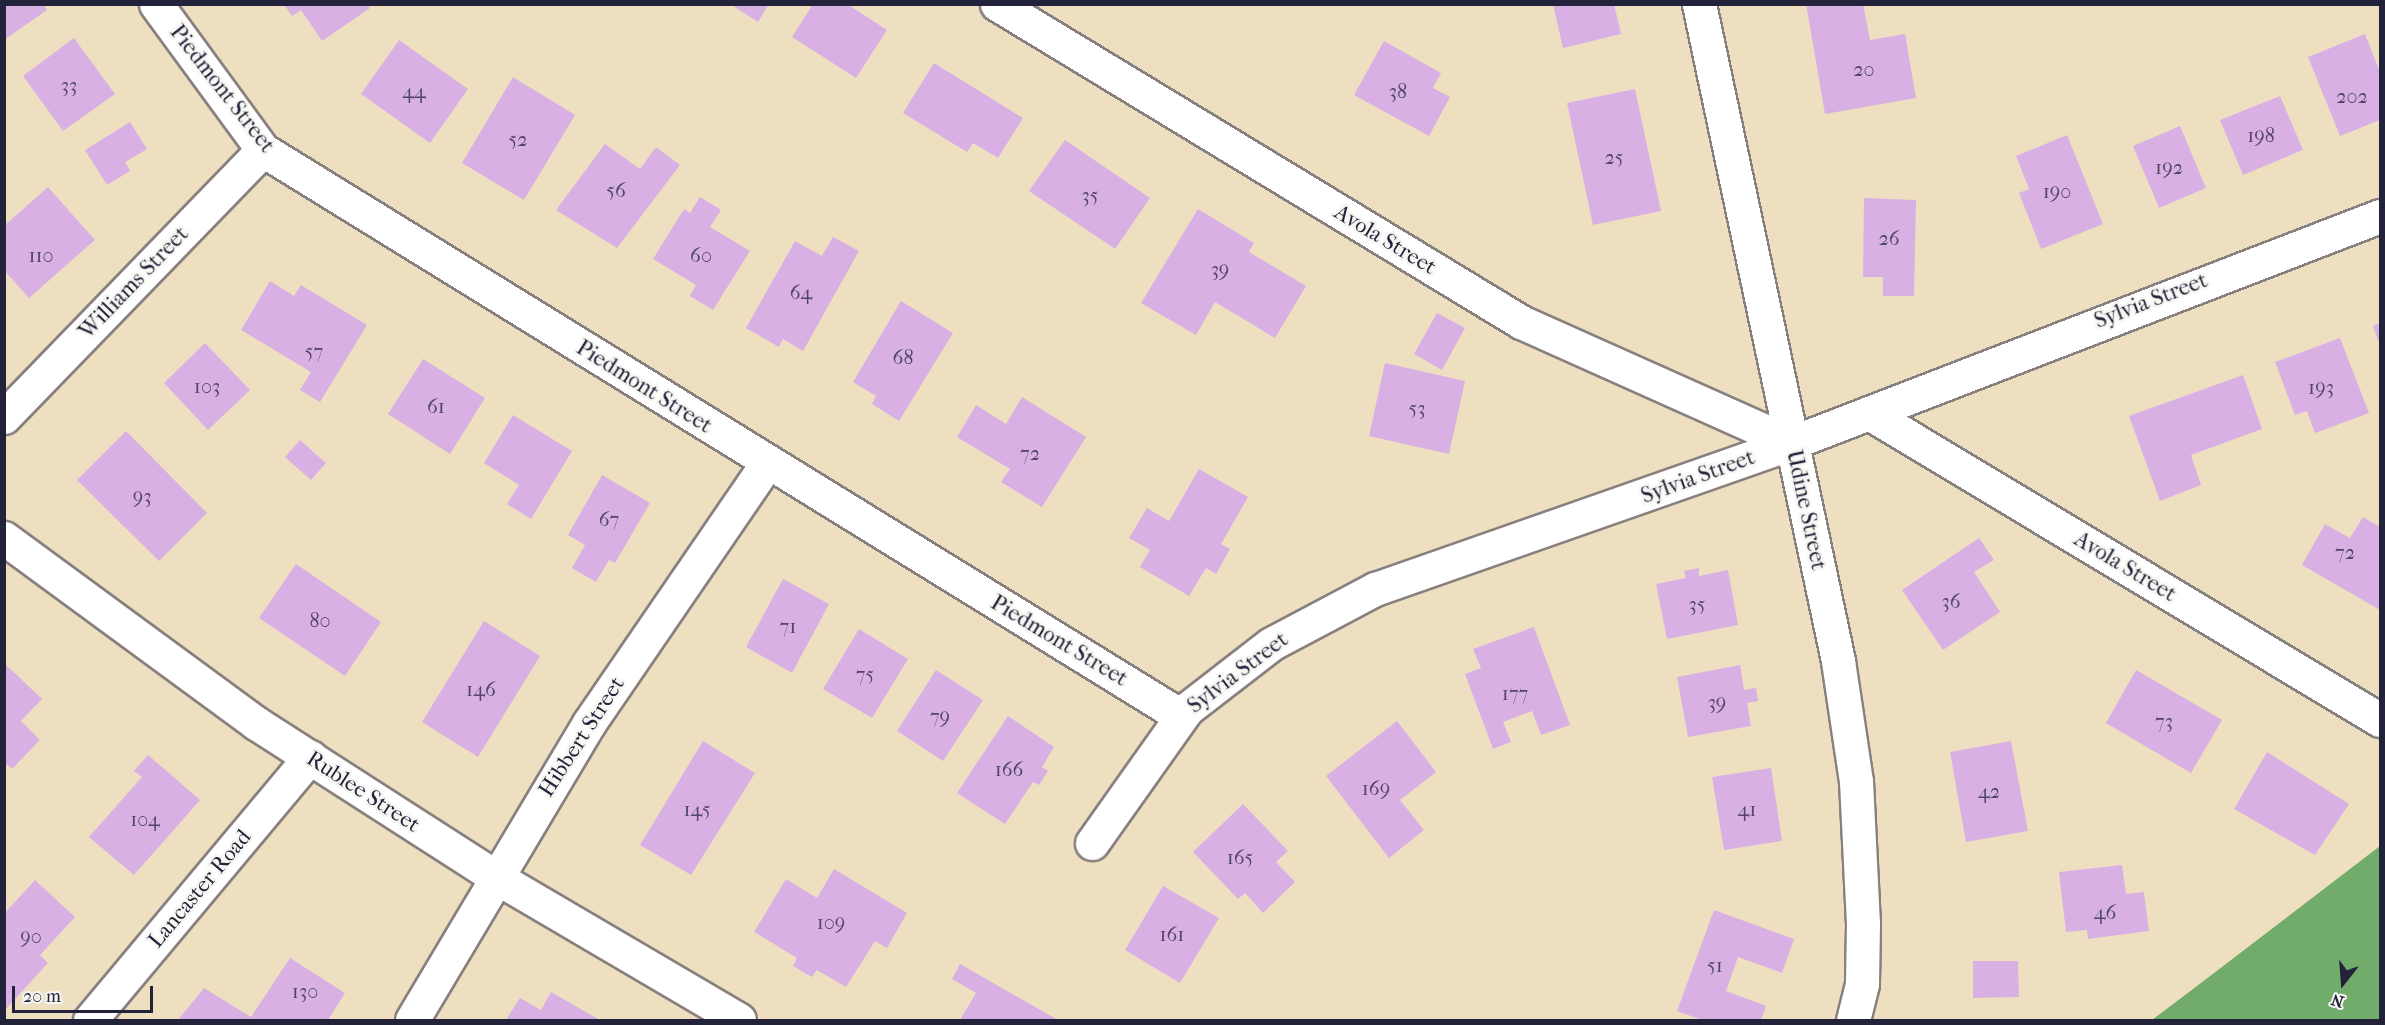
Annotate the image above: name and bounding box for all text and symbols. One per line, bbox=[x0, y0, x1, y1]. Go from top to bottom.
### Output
street label: Piedmont Street bbox=[164, 20, 280, 158]
house number: 20 bbox=[1853, 57, 1875, 81]
house number: 33 bbox=[61, 73, 77, 97]
house number: 44 bbox=[402, 79, 426, 103]
house number: 38 bbox=[1389, 79, 1407, 103]
house number: 202 bbox=[2336, 84, 2368, 108]
house number: 198 bbox=[2247, 123, 2275, 147]
house number: 52 bbox=[509, 127, 527, 151]
house number: 25 bbox=[1605, 145, 1623, 169]
house number: 192 bbox=[2155, 155, 2183, 179]
house number: 56 bbox=[606, 178, 626, 202]
house number: 190 bbox=[2043, 179, 2071, 203]
house number: 35 bbox=[1082, 183, 1098, 207]
street label: Avola Street bbox=[1329, 199, 1441, 281]
street label: Williams Street bbox=[74, 221, 194, 345]
house number: 26 bbox=[1878, 226, 1900, 250]
house number: 110 bbox=[28, 243, 54, 267]
house number: 60 bbox=[690, 243, 712, 267]
house number: 39 bbox=[1211, 257, 1229, 281]
street label: Sylvia Street bbox=[2091, 267, 2211, 335]
house number: 64 bbox=[790, 280, 812, 304]
street label: Piedmont Street bbox=[571, 335, 717, 439]
house number: 57 bbox=[305, 339, 323, 363]
house number: 68 bbox=[893, 345, 913, 369]
house number: 103 bbox=[194, 374, 220, 398]
house number: 193 bbox=[2308, 375, 2334, 399]
house number: 61 bbox=[427, 394, 445, 418]
house number: 53 bbox=[1409, 396, 1425, 420]
house number: 72 bbox=[1020, 441, 1040, 465]
street label: Sylvia Street bbox=[1638, 444, 1758, 510]
street label: Udine Street bbox=[1780, 448, 1832, 572]
house number: 93 bbox=[133, 484, 151, 508]
house number: 67 bbox=[599, 507, 619, 531]
street label: Avola Street bbox=[2069, 526, 2181, 608]
house number: 72 bbox=[2335, 540, 2355, 564]
house number: 36 bbox=[1941, 589, 1961, 613]
street label: Piedmont Street bbox=[986, 590, 1132, 692]
house number: 35 bbox=[1689, 592, 1705, 616]
house number: 80 bbox=[309, 608, 331, 632]
house number: 71 bbox=[780, 614, 796, 638]
street label: Sylvia Street bbox=[1183, 627, 1293, 719]
house number: 75 bbox=[856, 662, 874, 686]
street label: Hibbert Street bbox=[533, 672, 631, 802]
house number: 146 bbox=[466, 677, 496, 701]
house number: 177 bbox=[1502, 681, 1528, 705]
house number: 39 bbox=[1708, 690, 1726, 714]
house number: 79 bbox=[930, 704, 950, 728]
house number: 73 bbox=[2155, 709, 2173, 733]
street label: Rublee Street bbox=[301, 746, 425, 838]
house number: 166 bbox=[995, 757, 1023, 781]
house number: 169 bbox=[1362, 776, 1390, 800]
house number: 42 bbox=[1978, 779, 2000, 803]
house number: 145 bbox=[683, 797, 711, 821]
house number: 41 bbox=[1738, 797, 1756, 821]
house number: 104 bbox=[130, 807, 160, 831]
street label: Lancaster Road bbox=[143, 825, 257, 953]
house number: 165 bbox=[1227, 845, 1253, 869]
house number: 46 bbox=[2094, 900, 2116, 924]
house number: 109 bbox=[817, 910, 845, 934]
house number: 161 bbox=[1160, 922, 1184, 946]
house number: 90 bbox=[20, 924, 42, 948]
house number: 51 bbox=[1707, 953, 1723, 977]
north arrow bbox=[2313, 953, 2373, 1013]
scale bar bbox=[15, 974, 156, 1012]
house number: 130 bbox=[292, 979, 318, 1003]
text: 20 m bbox=[23, 986, 61, 1007]
text: N bbox=[2329, 990, 2346, 1012]

